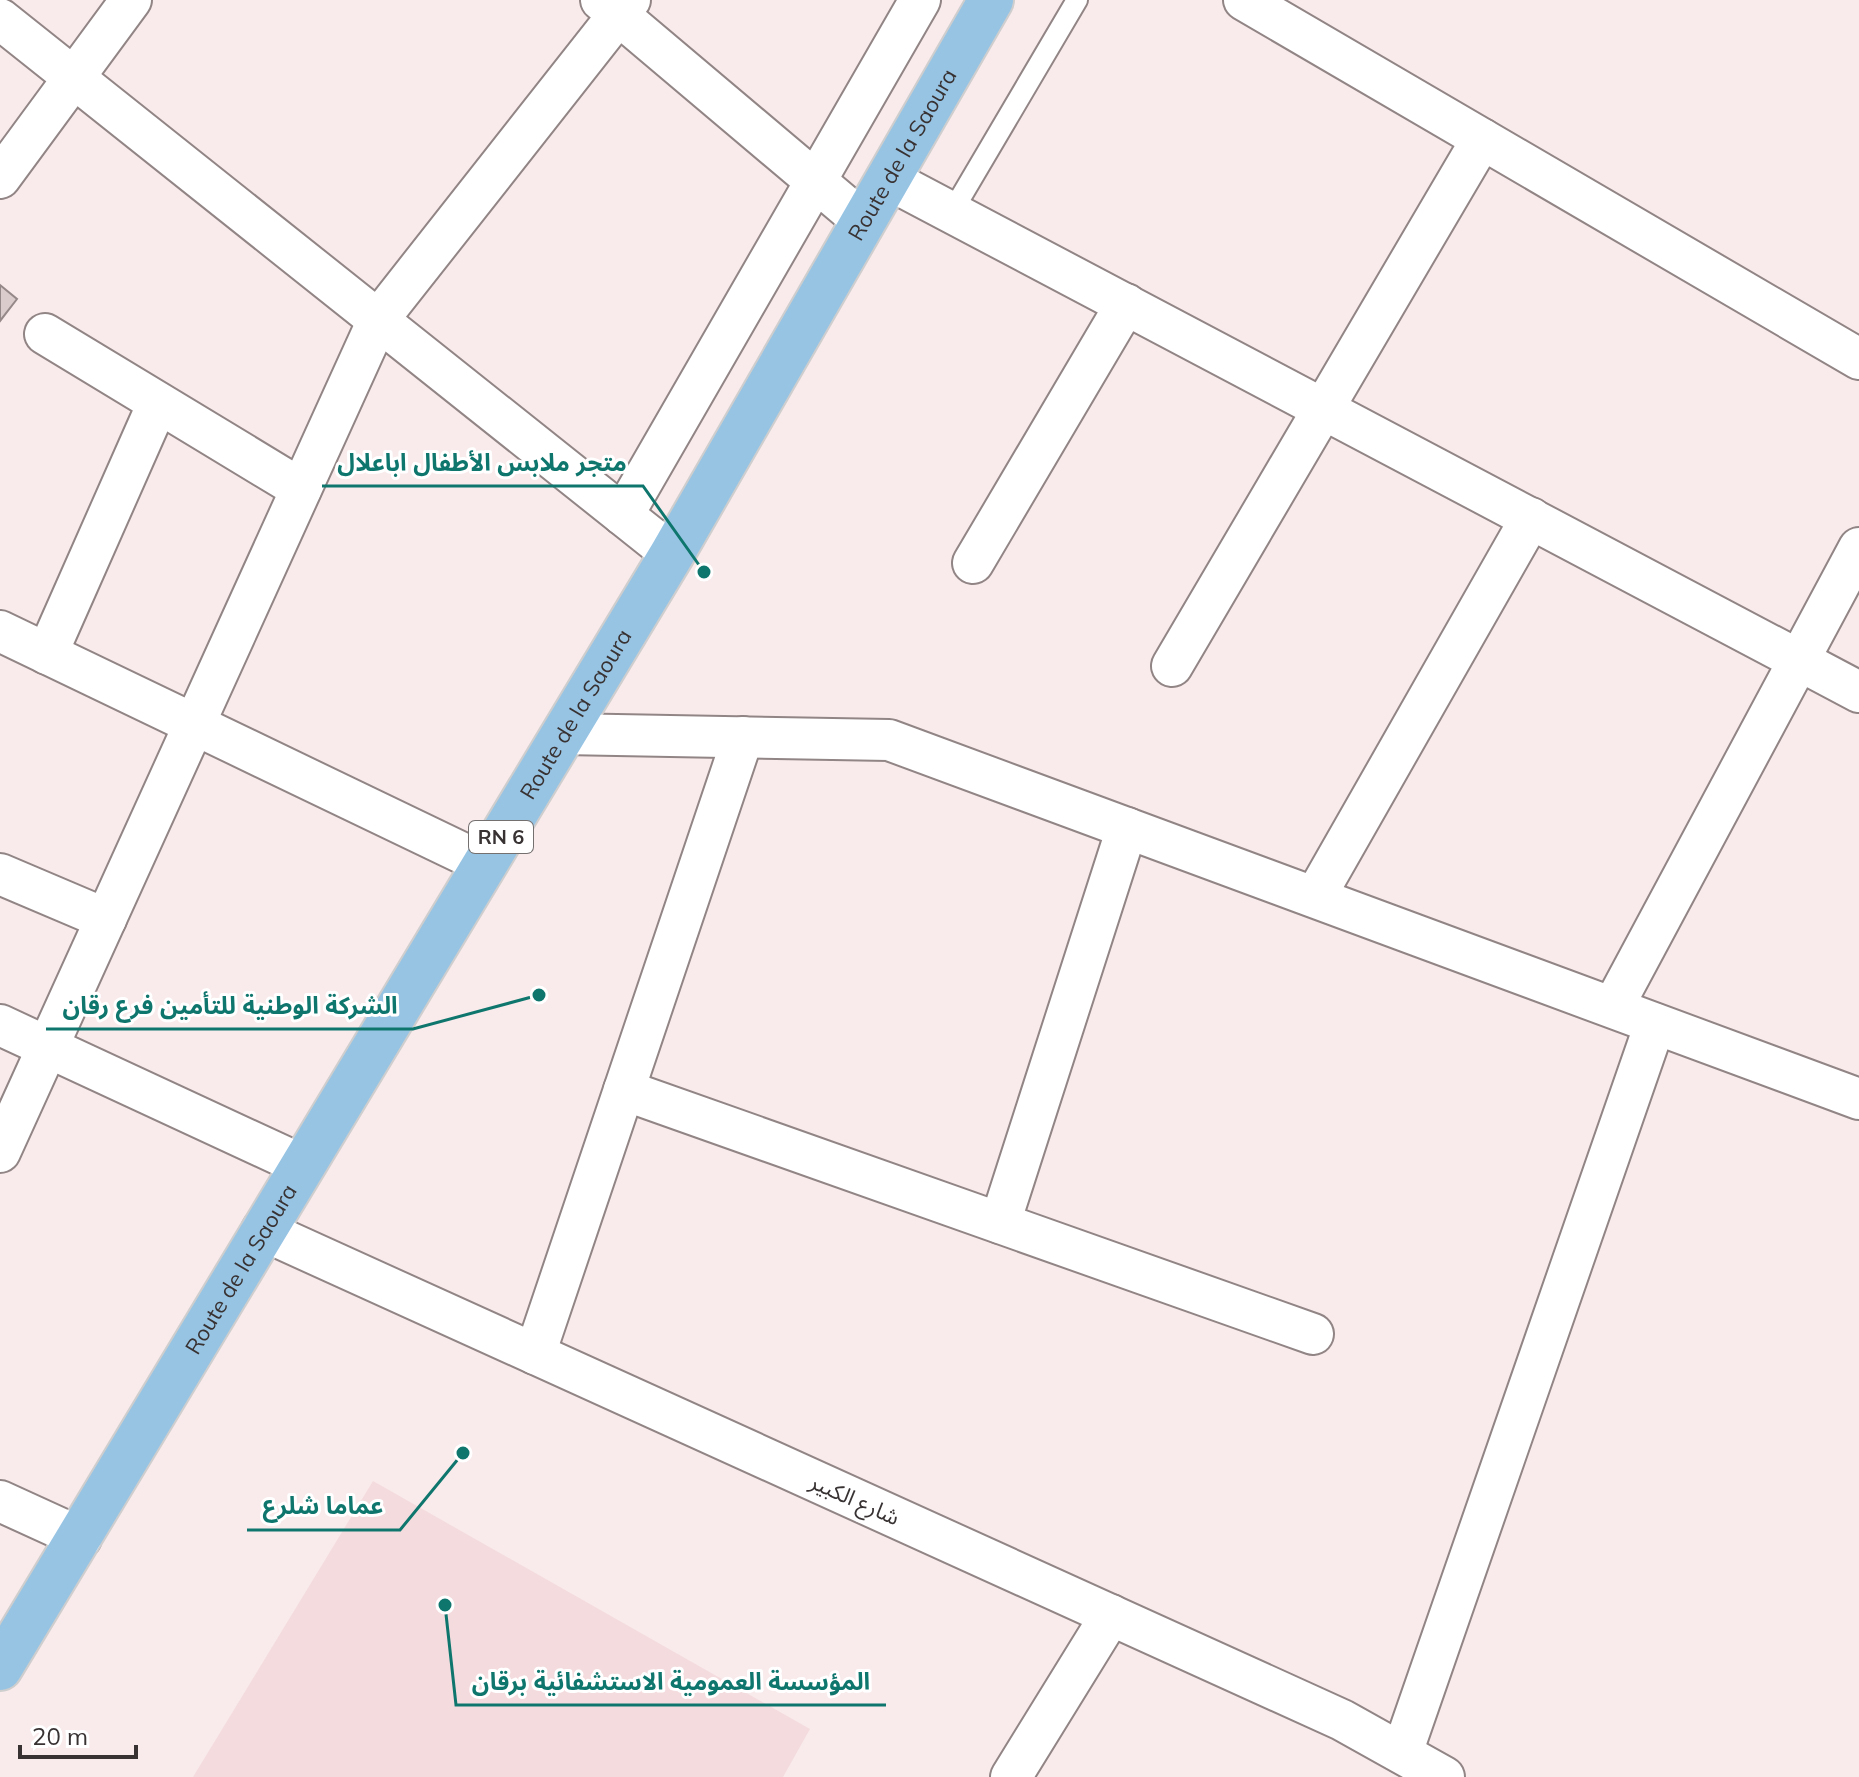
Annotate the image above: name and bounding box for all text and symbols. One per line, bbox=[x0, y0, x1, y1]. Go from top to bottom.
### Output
street label: Route de la Saoura bbox=[842, 63, 963, 246]
callout: متجر ملابس الأطفال اباعلال bbox=[322, 438, 643, 486]
text: متجر ملابس الأطفال اباعلال bbox=[337, 447, 627, 477]
street label: Route de la Saoura bbox=[513, 624, 637, 804]
road number: RN 6 bbox=[469, 821, 533, 853]
callout: الشركة الوطنية للتأمين فرع رقان bbox=[46, 981, 413, 1029]
text: الشركة الوطنية للتأمين فرع رقان bbox=[62, 990, 398, 1023]
street label: Route de la Saoura bbox=[179, 1179, 303, 1359]
street label: شارع الكبير bbox=[804, 1466, 904, 1534]
callout: عماما شلرع bbox=[247, 1482, 400, 1530]
text: عماما شلرع bbox=[263, 1490, 383, 1523]
callout: المؤسسة العمومية الاستشفائية برقان bbox=[456, 1657, 886, 1705]
text: المؤسسة العمومية الاستشفائية برقان bbox=[472, 1666, 870, 1696]
scale bar bbox=[20, 1709, 136, 1759]
text: 20 m bbox=[32, 1721, 88, 1751]

